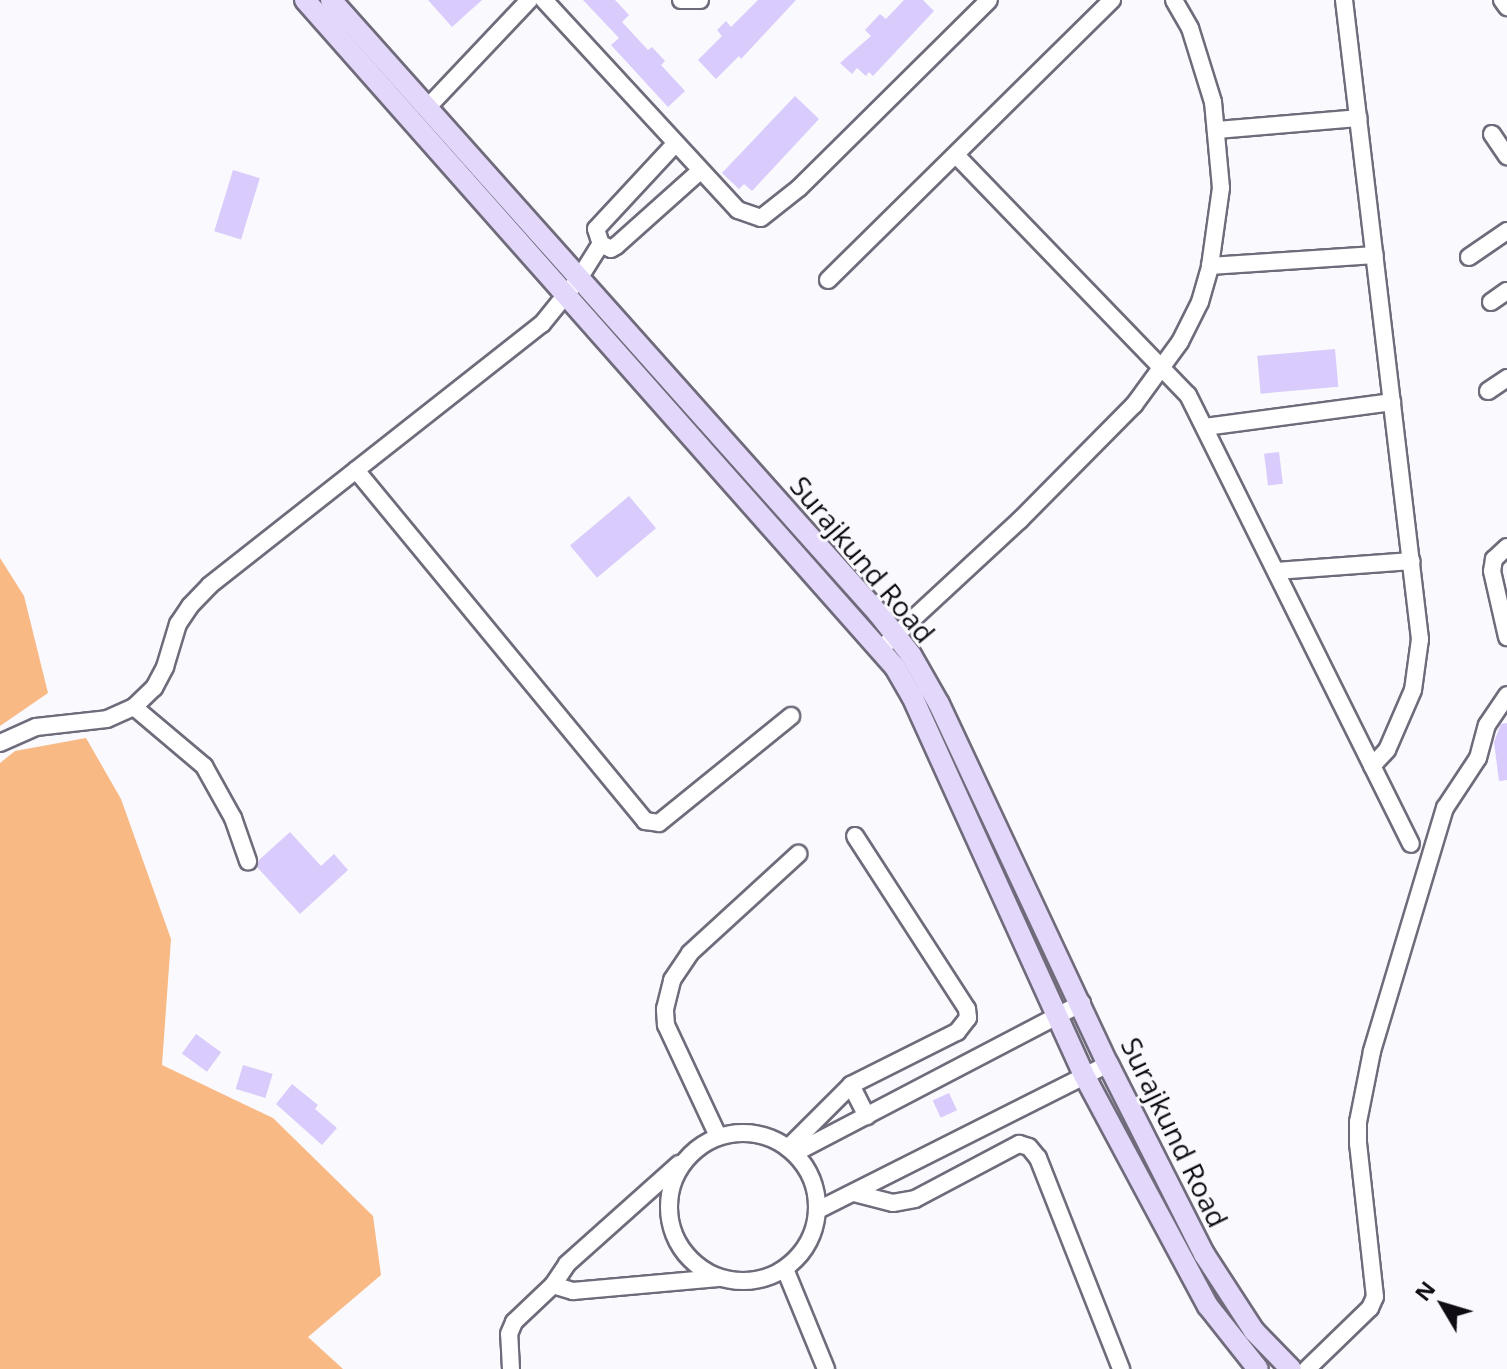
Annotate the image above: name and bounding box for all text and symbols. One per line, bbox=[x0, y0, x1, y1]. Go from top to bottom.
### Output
street label: Surajkund Road bbox=[784, 469, 942, 649]
street label: Surajkund Road bbox=[1115, 1032, 1235, 1232]
north arrow bbox=[1403, 1265, 1483, 1345]
text: N bbox=[1407, 1274, 1441, 1307]

